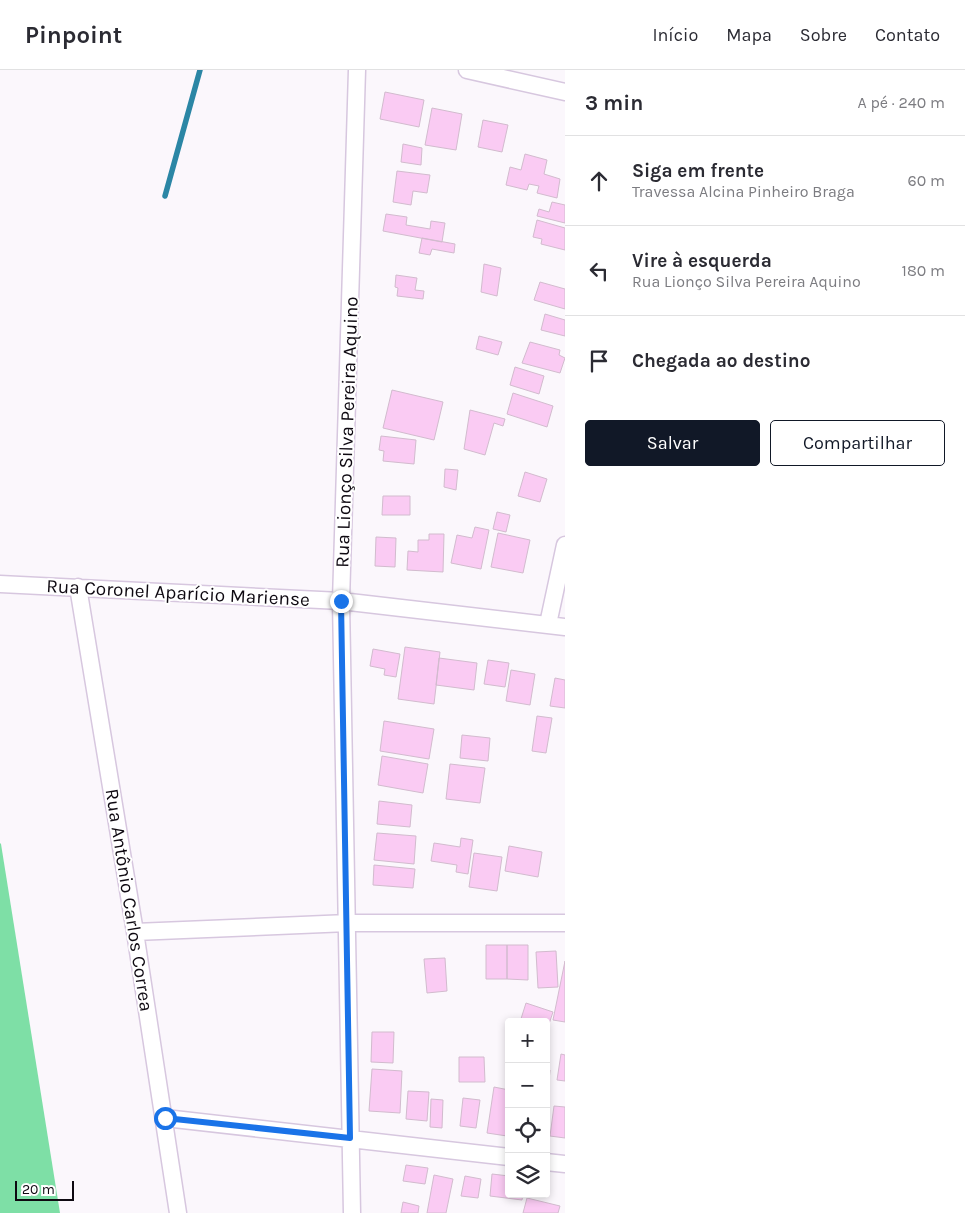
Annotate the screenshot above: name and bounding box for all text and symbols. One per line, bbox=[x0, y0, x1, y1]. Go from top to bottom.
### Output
text: Pinpoint bbox=[25, 21, 122, 49]
text: Início bbox=[652, 24, 698, 46]
text: Mapa bbox=[726, 24, 772, 46]
text: Sobre bbox=[800, 24, 847, 46]
text: Contato bbox=[875, 24, 940, 46]
text: 3 min bbox=[585, 91, 643, 115]
text: A pé · 240 m bbox=[858, 93, 945, 112]
text: Siga em frente bbox=[632, 160, 764, 182]
icon: ahead bbox=[585, 167, 613, 195]
text: 60 m bbox=[908, 171, 945, 190]
text: Travessa Alcina Pinheiro Braga bbox=[632, 182, 855, 201]
text: Vire à esquerda bbox=[632, 250, 772, 272]
icon: left bbox=[585, 257, 613, 285]
text: 180 m bbox=[902, 261, 945, 280]
text: Rua Lionço Silva Pereira Aquino bbox=[632, 272, 861, 291]
street label: Rua Lionço Silva Pereira Aquino bbox=[331, 296, 363, 568]
icon: arrive bbox=[585, 347, 613, 375]
text: Chegada ao destino bbox=[632, 350, 810, 372]
button: Salvar bbox=[585, 420, 760, 466]
button: Compartilhar bbox=[770, 420, 945, 466]
street label: Rua Coronel Aparício Mariense bbox=[46, 575, 310, 611]
route end bbox=[330, 590, 353, 613]
street label: Rua Antônio Carlos Correa bbox=[101, 787, 157, 1013]
map controls bbox=[505, 1018, 550, 1198]
button: + bbox=[505, 1018, 550, 1063]
button: − bbox=[505, 1063, 550, 1108]
route start bbox=[154, 1107, 177, 1130]
button: locate bbox=[505, 1108, 550, 1153]
button: layers bbox=[505, 1153, 550, 1198]
scale bar bbox=[15, 1178, 74, 1201]
text: 20 m bbox=[22, 1181, 55, 1198]

